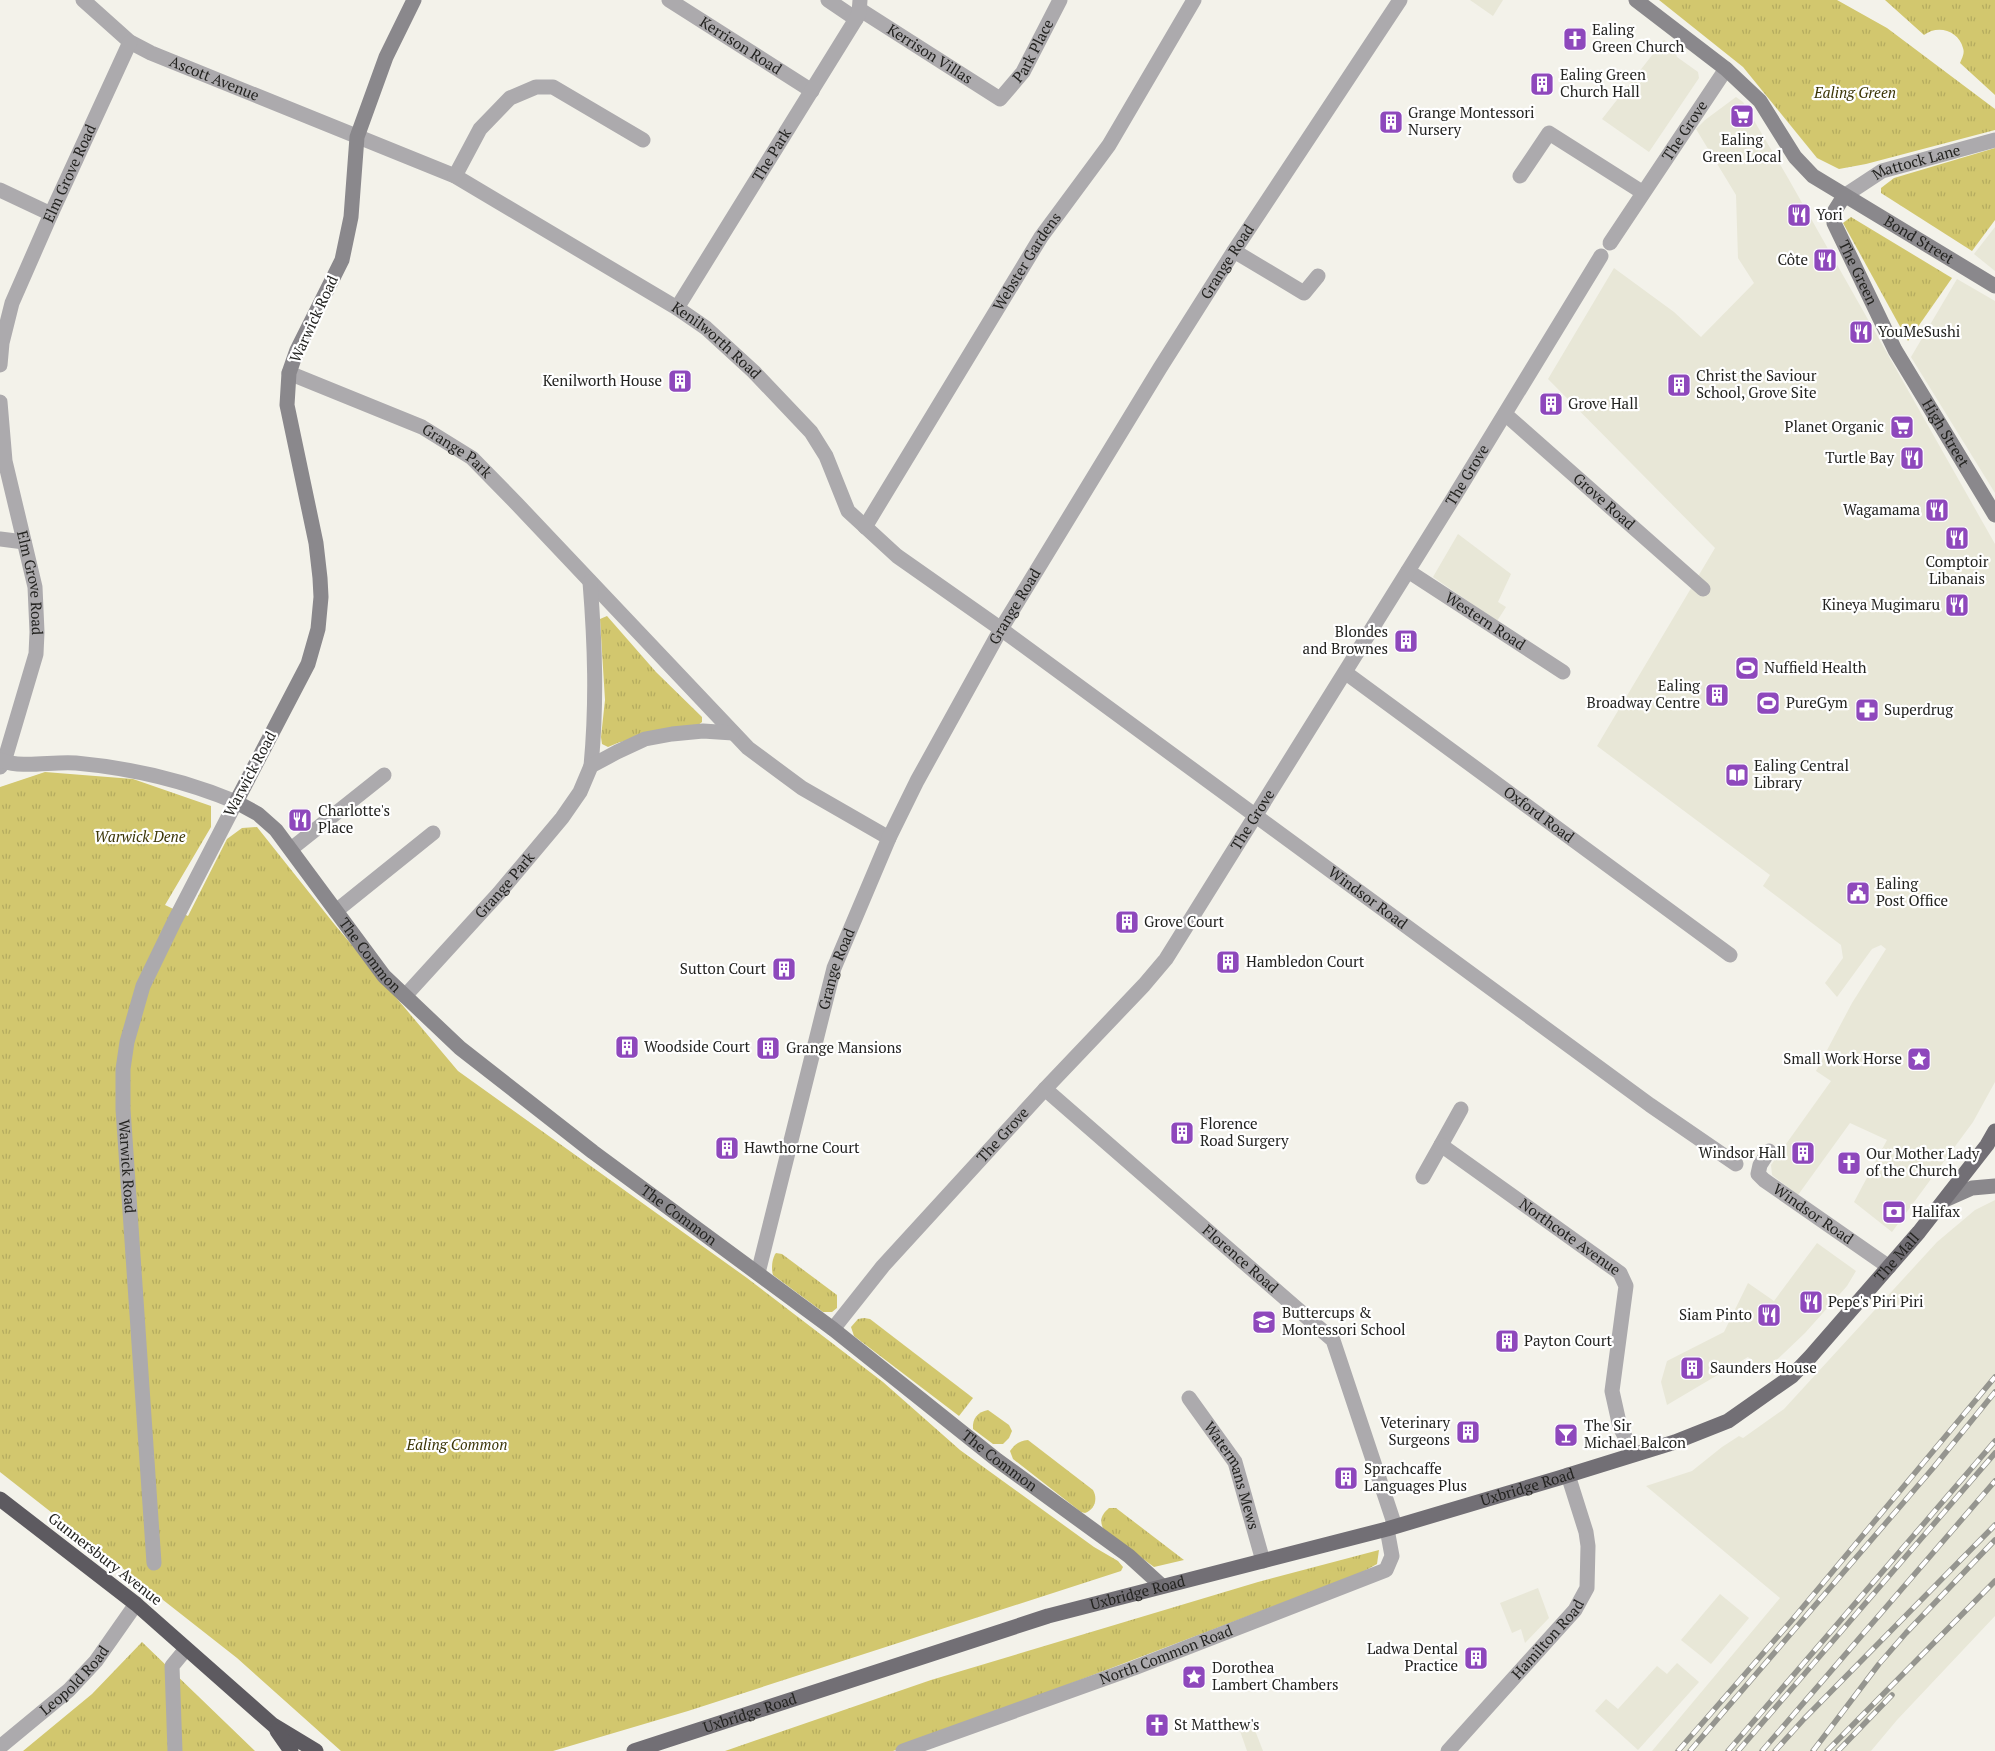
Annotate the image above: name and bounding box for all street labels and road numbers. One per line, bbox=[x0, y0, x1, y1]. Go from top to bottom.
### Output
street label: Kerrison Road bbox=[696, 11, 786, 78]
street label: Park Place bbox=[1007, 16, 1057, 86]
street label: Kerrison Villas bbox=[884, 19, 977, 88]
street label: Ascott Avenue bbox=[167, 51, 263, 105]
street label: The Grove bbox=[1657, 96, 1711, 164]
street label: Elm Grove Road bbox=[38, 121, 100, 225]
street label: The Park bbox=[747, 124, 795, 185]
street label: Mattock Lane bbox=[1868, 139, 1962, 184]
street label: Webster Gardens bbox=[988, 208, 1065, 314]
street label: Bond Street bbox=[1881, 210, 1959, 268]
street label: Grange Road bbox=[1195, 220, 1258, 303]
street label: The Green bbox=[1835, 237, 1883, 308]
street label: Warwick Road bbox=[284, 272, 342, 365]
street label: Kenilworth Road bbox=[668, 296, 766, 383]
street label: High Street bbox=[1918, 395, 1975, 471]
street label: Grange Park bbox=[419, 418, 497, 482]
street label: The Grove bbox=[1440, 440, 1493, 509]
street label: Grove Road bbox=[1569, 468, 1640, 533]
street label: Elm Grove Road bbox=[13, 528, 48, 636]
street label: Grange Road bbox=[984, 564, 1045, 648]
street label: Western Road bbox=[1442, 587, 1530, 654]
street label: Warwick Road bbox=[218, 727, 280, 820]
street label: Oxford Road bbox=[1500, 781, 1579, 846]
street label: The Grove bbox=[1225, 785, 1278, 854]
street label: Grange Park bbox=[470, 847, 538, 922]
street label: Windsor Road bbox=[1325, 861, 1412, 933]
street label: The Common bbox=[335, 913, 406, 996]
street label: Grange Road bbox=[813, 925, 859, 1012]
street label: The Grove bbox=[972, 1102, 1033, 1166]
street label: Warwick Road bbox=[115, 1119, 141, 1214]
street label: Windsor Road bbox=[1769, 1178, 1858, 1248]
street label: The Common bbox=[637, 1180, 722, 1249]
street label: Northcote Avenue bbox=[1516, 1193, 1625, 1279]
street label: Florence Road bbox=[1199, 1220, 1283, 1297]
street label: The Mall bbox=[1869, 1228, 1923, 1285]
street label: Watermans Mews bbox=[1200, 1417, 1265, 1532]
street label: The Common bbox=[958, 1425, 1042, 1495]
street label: Uxbridge Road bbox=[1478, 1463, 1577, 1510]
street label: Gunnersbury Avenue bbox=[45, 1507, 167, 1609]
street label: Uxbridge Road bbox=[1088, 1570, 1187, 1614]
street label: Hamilton Road bbox=[1507, 1596, 1588, 1683]
street label: North Common Road bbox=[1096, 1620, 1235, 1689]
street label: Leopold Road bbox=[35, 1641, 113, 1719]
street label: Uxbridge Road bbox=[700, 1688, 799, 1737]

